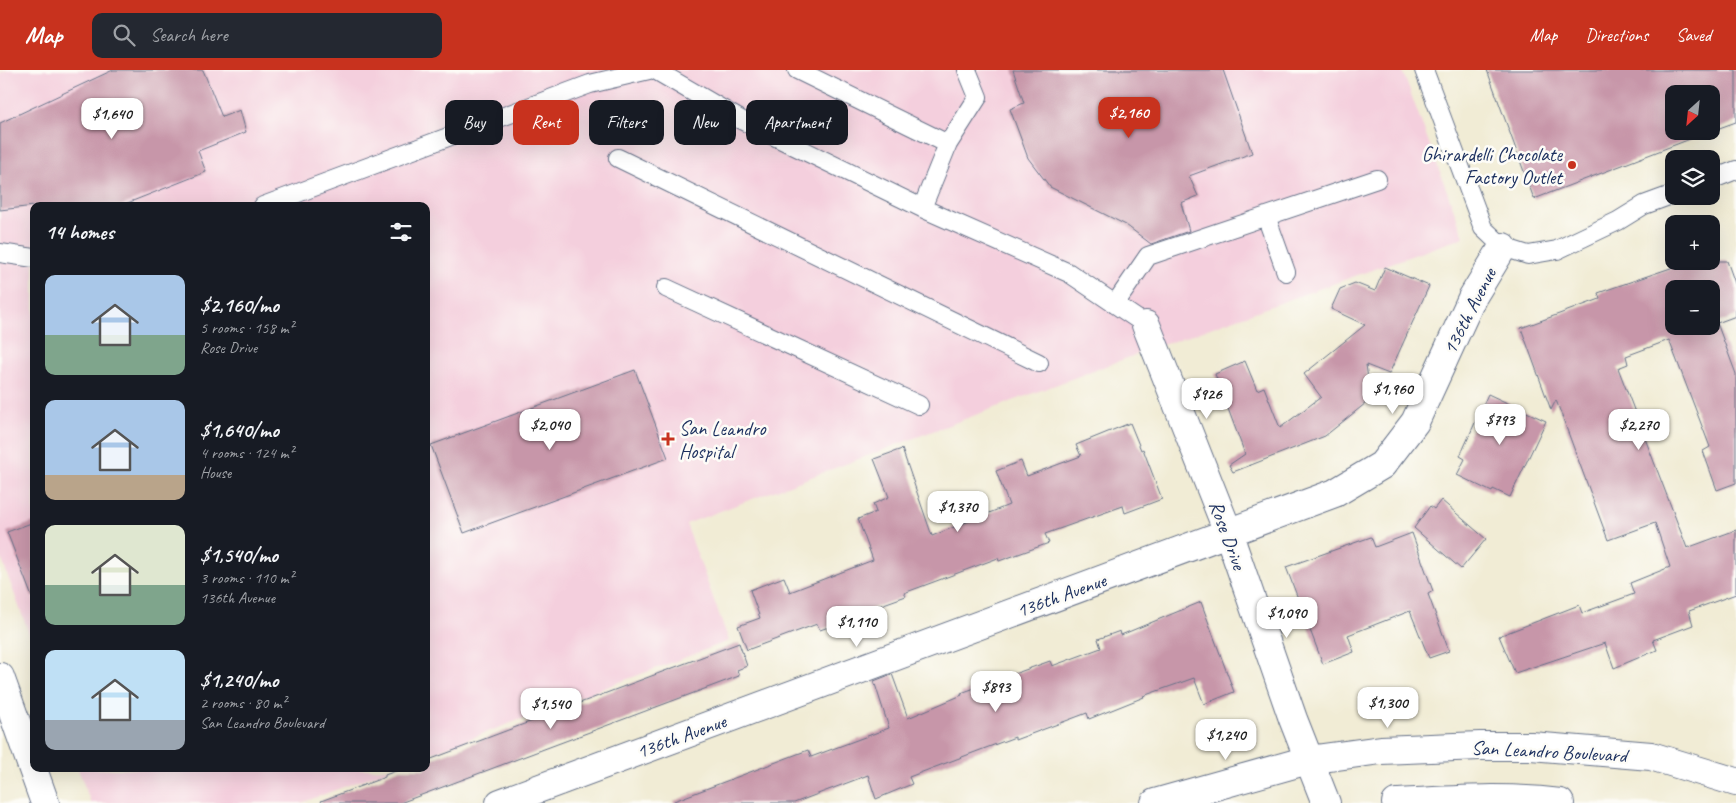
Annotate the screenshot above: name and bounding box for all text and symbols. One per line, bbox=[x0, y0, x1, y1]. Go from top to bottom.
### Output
search box bbox=[92, 13, 442, 58]
text: Map bbox=[25, 20, 62, 50]
icon: search bbox=[110, 21, 138, 49]
text: Search here bbox=[150, 23, 228, 47]
text: Map bbox=[1530, 24, 1557, 46]
text: Directions bbox=[1585, 24, 1648, 46]
text: Saved bbox=[1676, 24, 1711, 46]
north arrow bbox=[1665, 85, 1720, 140]
map controls bbox=[1665, 85, 1720, 335]
pin: $2,160 bbox=[1088, 97, 1170, 139]
pin: $1,640 bbox=[71, 98, 153, 140]
chip: Buy bbox=[445, 100, 503, 145]
chip: Rent bbox=[513, 100, 579, 145]
chip: Filters bbox=[589, 100, 664, 145]
chip: New bbox=[674, 100, 736, 145]
chip: Apartment bbox=[746, 100, 848, 145]
text: $2,160 bbox=[1109, 103, 1149, 123]
text: $1,640 bbox=[92, 104, 132, 124]
place label: Ghirardelli Chocolate Factory Outlet bbox=[1422, 142, 1564, 190]
button: layers bbox=[1665, 150, 1720, 205]
marker: Ghirardelli Chocolate Factory Outlet bbox=[1566, 159, 1578, 171]
button: + bbox=[1665, 215, 1720, 270]
icon: filters bbox=[387, 218, 415, 246]
text: 14 homes bbox=[45, 219, 114, 245]
street label: 136th Avenue bbox=[1437, 263, 1503, 359]
button: − bbox=[1665, 280, 1720, 335]
text: $2,160/mo bbox=[200, 292, 279, 318]
icon: home bbox=[85, 295, 145, 355]
text: 5 rooms · 158 m² bbox=[200, 318, 294, 338]
text: Rose Drive bbox=[200, 338, 257, 358]
pin: $1,960 bbox=[1352, 372, 1434, 415]
pin: $926 bbox=[1177, 378, 1237, 420]
text: $1,960 bbox=[1373, 379, 1413, 399]
text: $926 bbox=[1193, 384, 1221, 404]
pin: $793 bbox=[1470, 404, 1530, 446]
pin: $2,040 bbox=[509, 408, 591, 451]
pin: $2,270 bbox=[1598, 408, 1680, 451]
text: $793 bbox=[1486, 410, 1514, 430]
text: $2,040 bbox=[530, 415, 570, 435]
text: $2,270 bbox=[1619, 415, 1659, 435]
place label: San Leandro Hospital bbox=[679, 416, 766, 464]
text: $1,640/mo bbox=[200, 417, 279, 443]
icon: home bbox=[85, 420, 145, 480]
marker: San Leandro Hospital bbox=[661, 432, 675, 446]
text: 4 rooms · 124 m² bbox=[200, 443, 294, 463]
text: House bbox=[200, 463, 231, 483]
pin: $1,370 bbox=[917, 490, 999, 533]
text: $1,370 bbox=[938, 497, 978, 517]
street label: Rose Drive bbox=[1204, 497, 1252, 574]
text: $1,540/mo bbox=[200, 542, 278, 568]
icon: home bbox=[85, 545, 145, 605]
street label: 136th Avenue bbox=[1013, 567, 1111, 623]
text: 3 rooms · 110 m² bbox=[200, 568, 294, 588]
text: 136th Avenue bbox=[200, 588, 275, 608]
pin: $1,090 bbox=[1246, 596, 1328, 639]
text: $1,090 bbox=[1268, 603, 1306, 623]
pin: $1,110 bbox=[816, 606, 898, 648]
text: $1,110 bbox=[837, 612, 877, 632]
text: $1,240/mo bbox=[200, 667, 278, 693]
icon: home bbox=[85, 670, 145, 730]
pin: $893 bbox=[966, 670, 1026, 713]
text: $893 bbox=[982, 677, 1010, 697]
pin: $1,300 bbox=[1347, 686, 1429, 729]
pin: $1,540 bbox=[510, 688, 592, 730]
text: 2 rooms · 80 m² bbox=[200, 693, 286, 713]
text: $1,300 bbox=[1368, 693, 1408, 713]
text: $1,540 bbox=[532, 694, 570, 714]
street label: 136th Avenue bbox=[633, 708, 731, 764]
text: San Leandro Boulevard bbox=[200, 713, 325, 733]
pin: $1,240 bbox=[1185, 718, 1267, 761]
text: $1,240 bbox=[1206, 725, 1246, 745]
street label: San Leandro Boulevard bbox=[1471, 735, 1631, 768]

